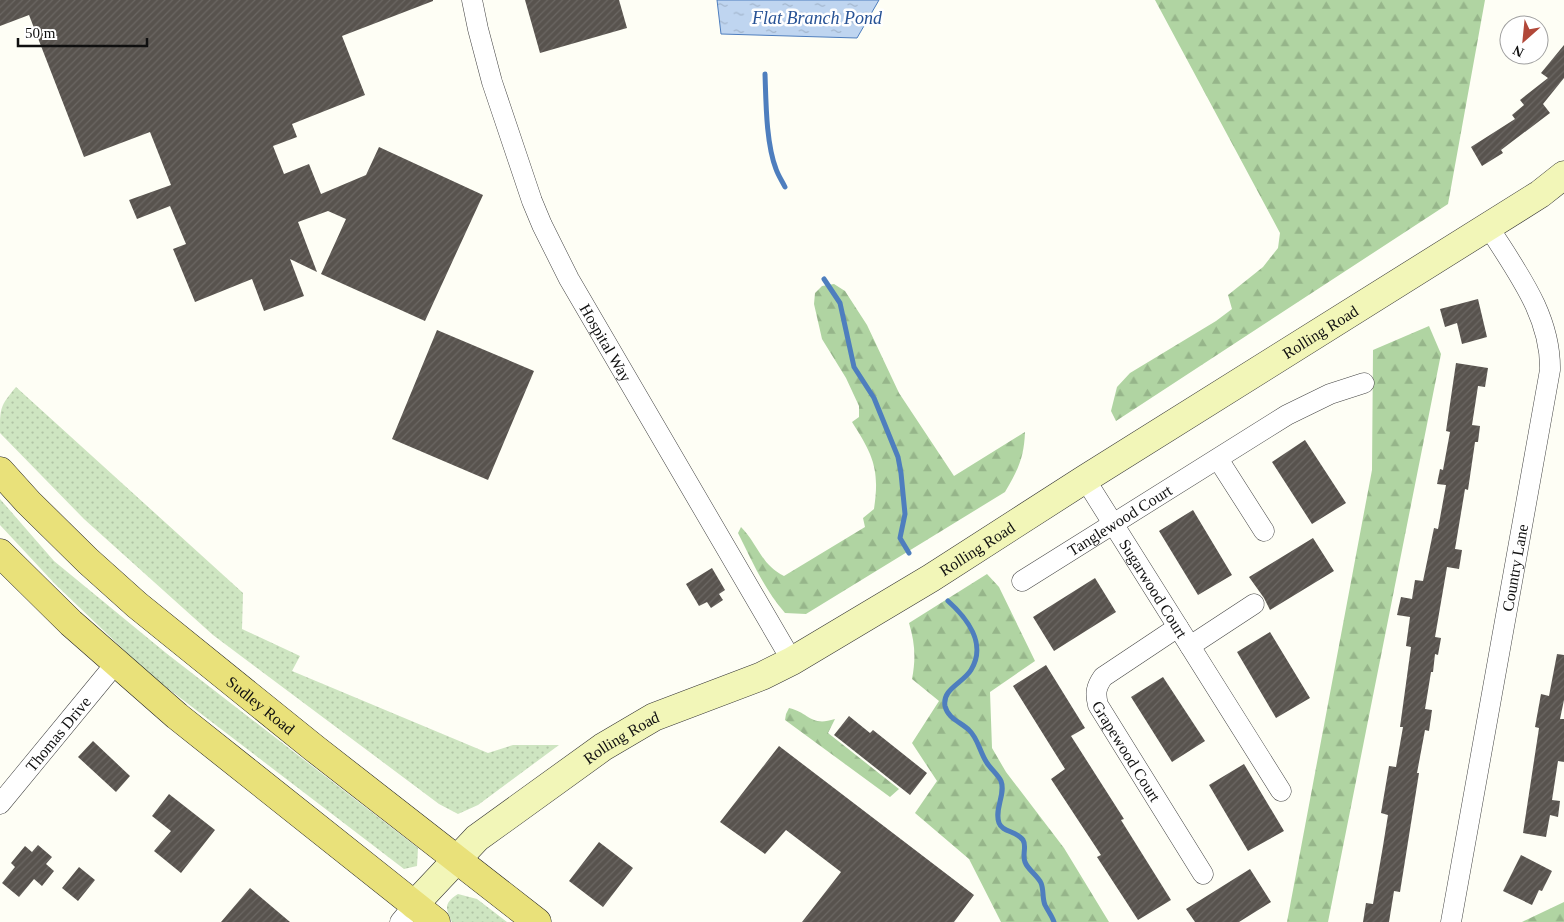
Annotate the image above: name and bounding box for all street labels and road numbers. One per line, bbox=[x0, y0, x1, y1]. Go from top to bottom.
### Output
street label: Hospital Way bbox=[577, 301, 635, 385]
street label: Rolling Road bbox=[1279, 302, 1361, 362]
street label: Tanglewood Court bbox=[1064, 481, 1175, 559]
street label: Rolling Road bbox=[936, 518, 1018, 579]
street label: Country Lane bbox=[1498, 523, 1531, 613]
street label: Sugarwood Court bbox=[1116, 536, 1191, 641]
street label: Sudley Road bbox=[224, 673, 298, 738]
street label: Thomas Drive bbox=[22, 693, 94, 775]
street label: Grapewood Court bbox=[1089, 698, 1165, 805]
street label: Rolling Road bbox=[580, 708, 661, 767]

